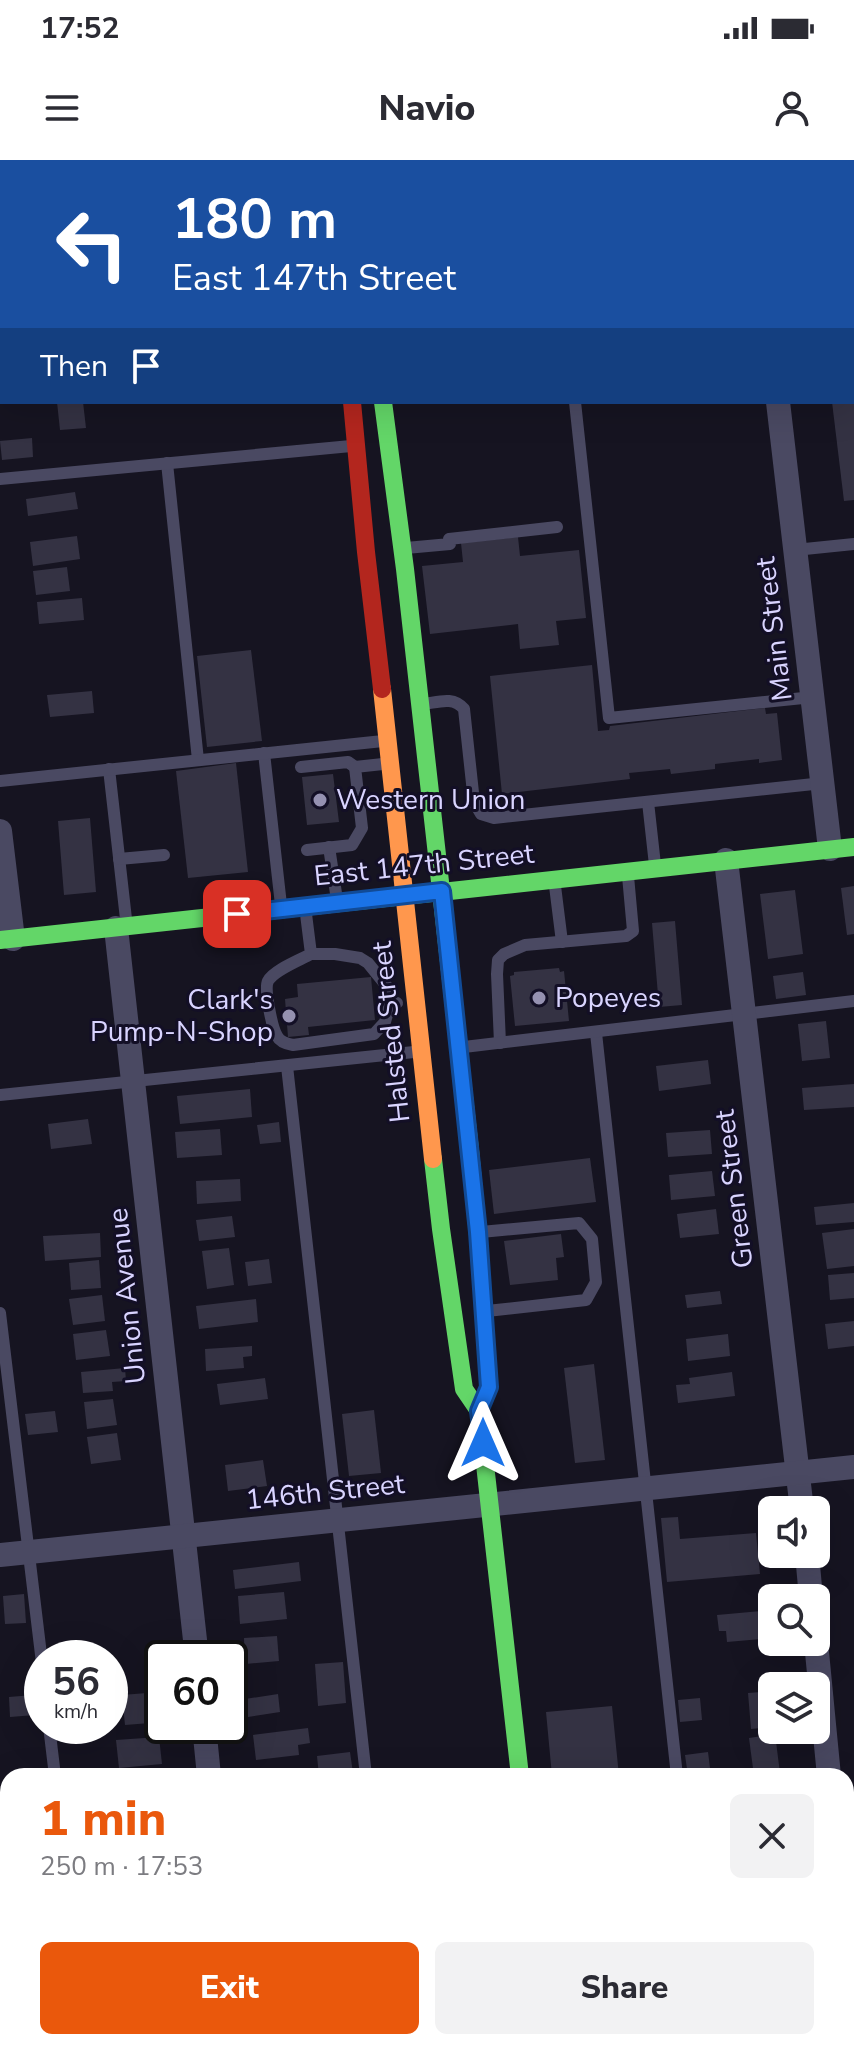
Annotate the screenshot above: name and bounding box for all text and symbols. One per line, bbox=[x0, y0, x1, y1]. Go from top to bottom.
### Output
text: 17:52 bbox=[40, 8, 119, 49]
text: Navio bbox=[378, 84, 476, 133]
icon: menu bbox=[40, 86, 84, 130]
icon: person bbox=[770, 86, 814, 130]
text: 180 m bbox=[172, 181, 337, 258]
icon: left bbox=[40, 192, 144, 296]
text: East 147th Street bbox=[172, 254, 456, 303]
icon: arrive bbox=[124, 344, 168, 388]
text: Then bbox=[40, 346, 108, 387]
street label: Main Street bbox=[746, 555, 802, 703]
place label: Western Union bbox=[336, 781, 525, 819]
marker: Western Union bbox=[311, 791, 329, 809]
street label: East 147th Street bbox=[312, 835, 536, 895]
pin bbox=[203, 880, 271, 948]
icon: arrive bbox=[215, 892, 259, 936]
street label: Halsted Street bbox=[363, 939, 419, 1125]
place label: Popeyes bbox=[555, 979, 661, 1017]
place label: Clark's Pump-N-Shop bbox=[90, 981, 273, 1051]
marker: Popeyes bbox=[530, 989, 548, 1007]
marker: Clark's Pump-N-Shop bbox=[280, 1007, 298, 1025]
street label: Green Street bbox=[705, 1107, 763, 1270]
street label: Union Avenue bbox=[99, 1206, 155, 1386]
position arrow bbox=[441, 1401, 525, 1485]
street label: 146th Street bbox=[244, 1465, 407, 1519]
map controls bbox=[758, 1496, 830, 1744]
button: sound bbox=[758, 1496, 830, 1568]
button: search bbox=[758, 1584, 830, 1656]
speed limit sign: 60 bbox=[144, 1640, 248, 1744]
text: 56 bbox=[52, 1655, 100, 1709]
button: layers bbox=[758, 1672, 830, 1744]
text: km/h bbox=[54, 1698, 98, 1725]
text: 1 min bbox=[40, 1786, 166, 1852]
button: close bbox=[730, 1794, 814, 1878]
text: 250 m · 17:53 bbox=[40, 1849, 203, 1884]
button: Exit bbox=[40, 1942, 419, 2034]
button: Share bbox=[435, 1942, 814, 2034]

